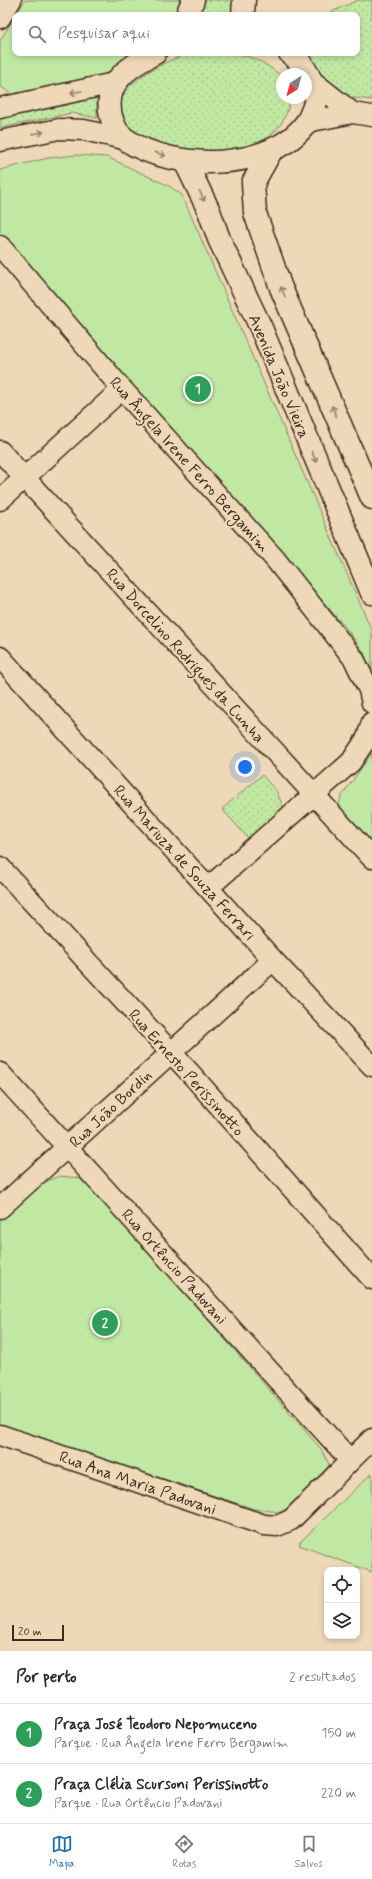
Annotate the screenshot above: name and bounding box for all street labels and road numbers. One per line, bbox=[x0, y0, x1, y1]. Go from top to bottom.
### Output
street label: Avenida João Vieira bbox=[243, 311, 314, 442]
street label: Rua Ângela Irene Ferro Bergamim bbox=[103, 373, 274, 558]
street label: Rua Dorcelino Rodrigues da Cunha bbox=[100, 564, 269, 749]
street label: Rua Mariuza de Souza Ferrari bbox=[108, 781, 260, 946]
street label: Rua Ernesto Perissinotto bbox=[123, 1005, 249, 1141]
street label: Rua João Bordin bbox=[65, 1065, 157, 1153]
street label: Rua Ortêncio Padovani bbox=[116, 1205, 231, 1329]
street label: Rua Ana Maria Padovani bbox=[56, 1447, 219, 1520]

